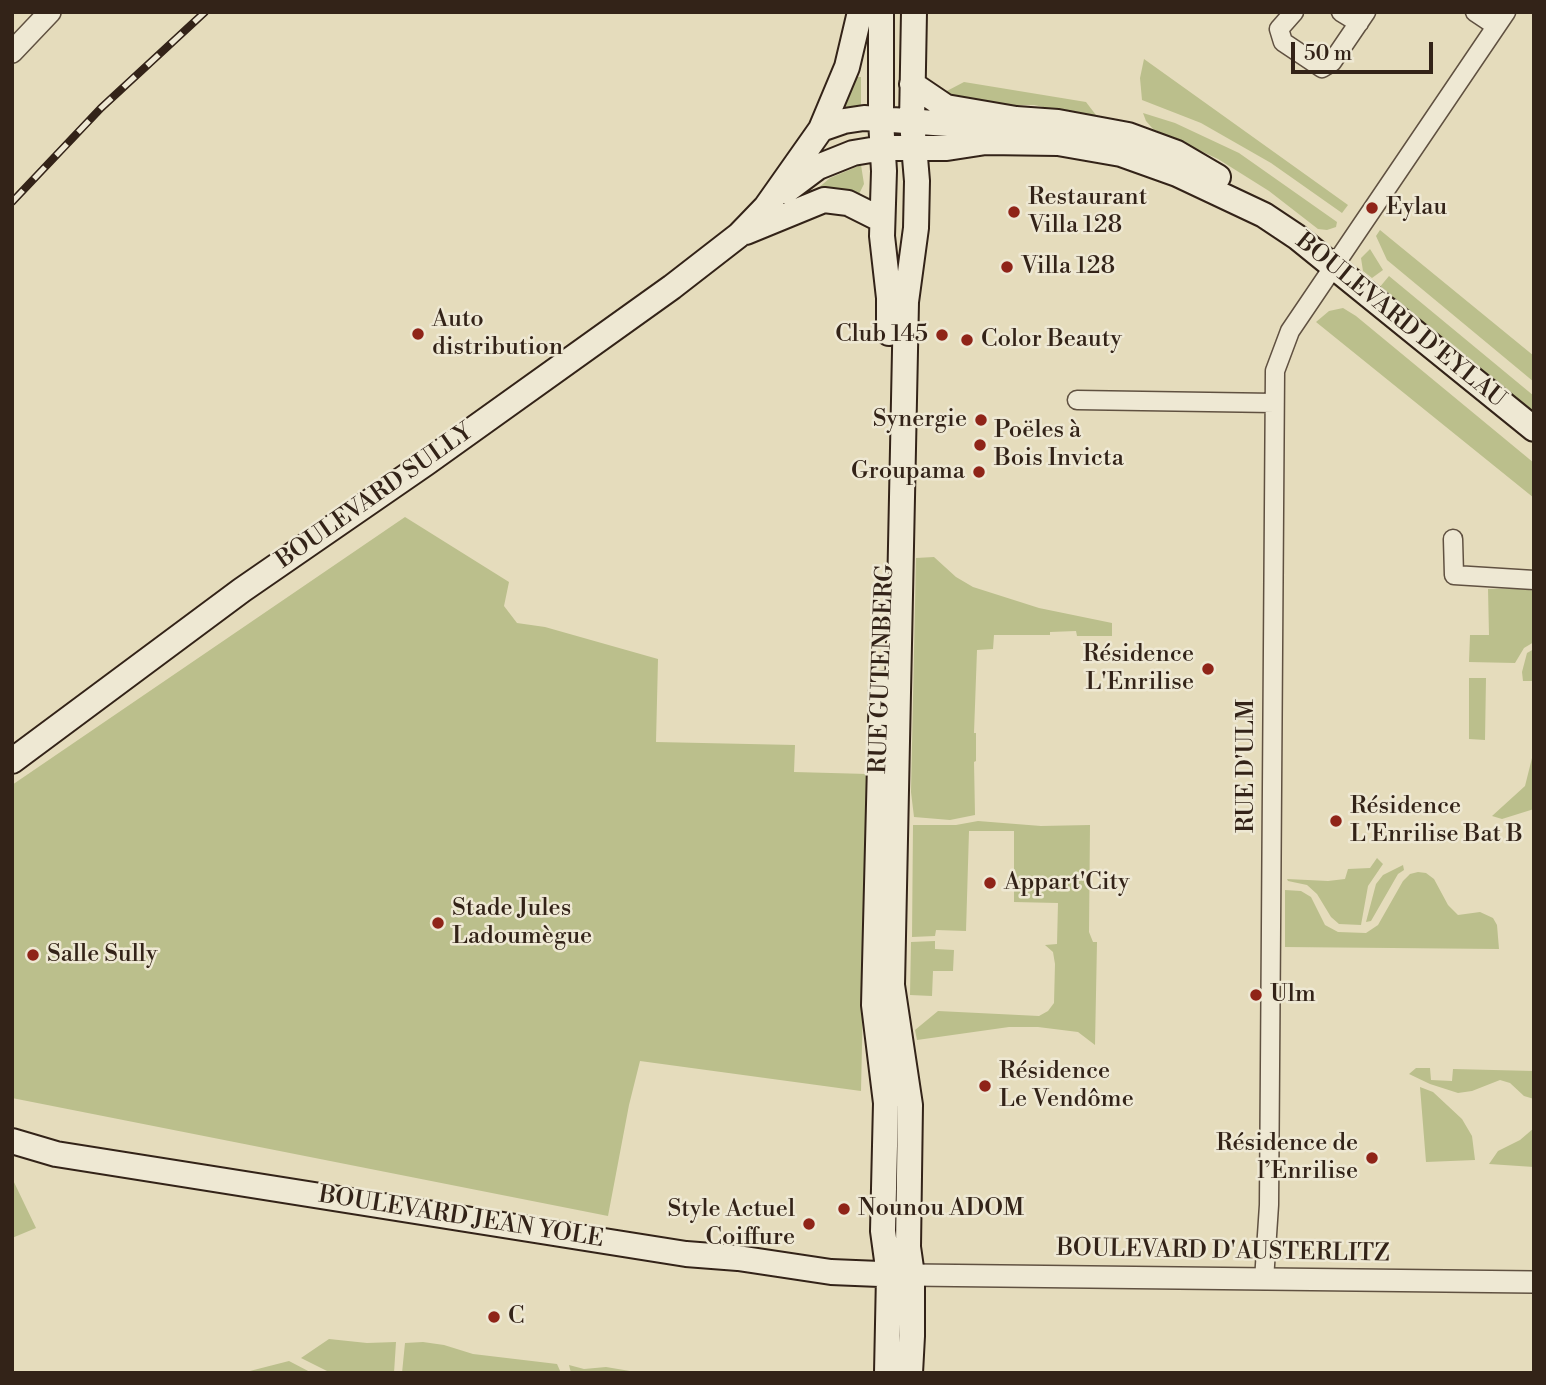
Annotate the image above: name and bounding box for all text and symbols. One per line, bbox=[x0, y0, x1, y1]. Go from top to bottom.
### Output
scale bar bbox=[1294, 28, 1436, 72]
text: 50 m bbox=[1304, 41, 1352, 67]
place label: Restaurant Villa 128 bbox=[1028, 184, 1147, 240]
place label: Eylau bbox=[1386, 194, 1447, 222]
marker: Eylau bbox=[1364, 200, 1380, 216]
marker: Restaurant Villa 128 bbox=[1006, 204, 1022, 220]
street label: BOULEVARD D'EYLAU bbox=[1289, 228, 1511, 414]
place label: Villa 128 bbox=[1021, 253, 1115, 281]
marker: Villa 128 bbox=[999, 259, 1015, 275]
place label: Auto distribution bbox=[432, 306, 563, 362]
place label: Club 145 bbox=[835, 321, 928, 349]
marker: Auto distribution bbox=[410, 326, 426, 342]
place label: Color Beauty bbox=[981, 326, 1122, 354]
marker: Club 145 bbox=[934, 327, 950, 343]
marker: Color Beauty bbox=[959, 332, 975, 348]
place label: Synergie bbox=[873, 406, 967, 434]
marker: Synergie bbox=[973, 412, 989, 428]
place label: Poëles à Bois Invicta bbox=[994, 417, 1124, 473]
street label: BOULEVARD SULLY bbox=[271, 418, 479, 576]
marker: Poëles à Bois Invicta bbox=[972, 437, 988, 453]
place label: Groupama bbox=[851, 458, 965, 486]
marker: Groupama bbox=[971, 464, 987, 480]
street label: RUE GUTENBERG bbox=[865, 564, 901, 774]
place label: Résidence L'Enrilise bbox=[1083, 641, 1194, 697]
marker: Résidence L'Enrilise bbox=[1200, 661, 1216, 677]
street label: RUE D'ULM bbox=[1233, 699, 1261, 833]
place label: Résidence L'Enrilise Bat B bbox=[1350, 793, 1523, 849]
marker: Résidence L'Enrilise Bat B bbox=[1328, 813, 1344, 829]
place label: Appart'City bbox=[1004, 869, 1130, 897]
marker: Appart'City bbox=[982, 875, 998, 891]
place label: Stade Jules Ladoumègue bbox=[452, 895, 592, 951]
marker: Stade Jules Ladoumègue bbox=[430, 915, 446, 931]
place label: Salle Sully bbox=[47, 941, 158, 969]
marker: Salle Sully bbox=[25, 947, 41, 963]
place label: Ulm bbox=[1270, 981, 1316, 1009]
marker: Ulm bbox=[1248, 987, 1264, 1003]
place label: Résidence Le Vendôme bbox=[999, 1058, 1134, 1114]
marker: Résidence Le Vendôme bbox=[977, 1078, 993, 1094]
place label: Résidence de l’Enrilise bbox=[1216, 1130, 1358, 1186]
marker: Résidence de l’Enrilise bbox=[1364, 1150, 1380, 1166]
street label: BOULEVARD JEAN YOLE bbox=[317, 1181, 605, 1255]
place label: Nounou ADOM bbox=[858, 1195, 1024, 1223]
place label: Style Actuel Coiffure bbox=[668, 1196, 795, 1252]
marker: Nounou ADOM bbox=[836, 1201, 852, 1217]
marker: Style Actuel Coiffure bbox=[801, 1216, 817, 1232]
street label: BOULEVARD D'AUSTERLITZ bbox=[1056, 1235, 1390, 1269]
place label: C bbox=[508, 1303, 524, 1331]
marker: C bbox=[486, 1309, 502, 1325]

